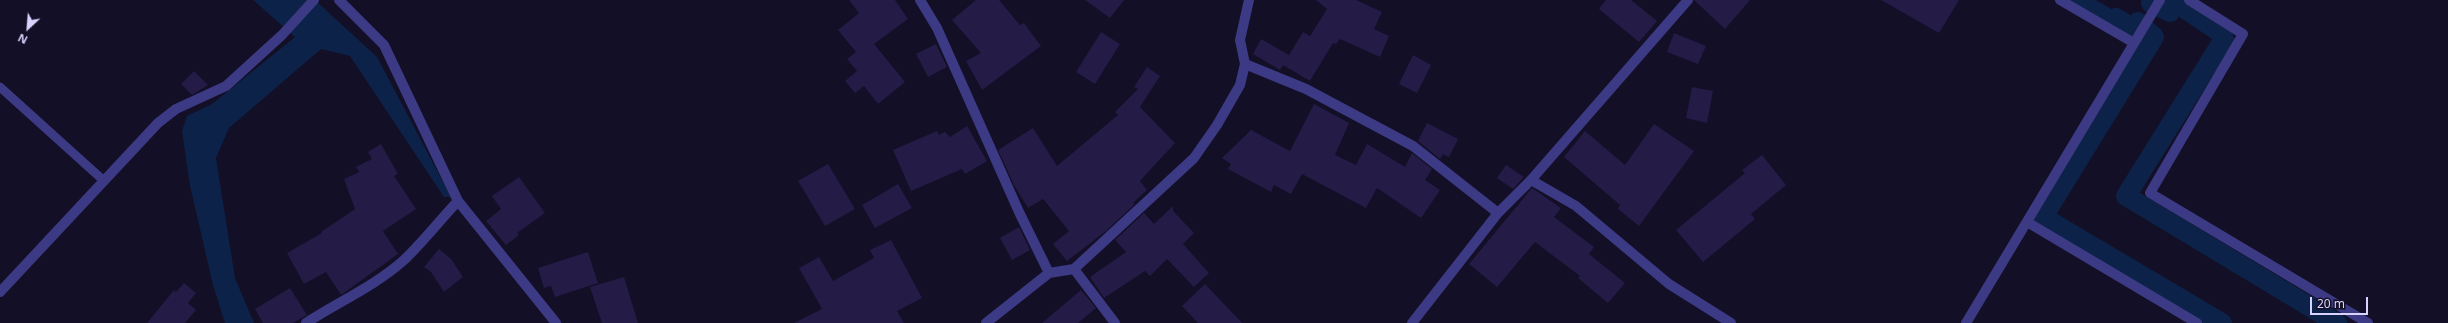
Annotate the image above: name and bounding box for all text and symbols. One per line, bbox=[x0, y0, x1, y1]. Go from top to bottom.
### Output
north arrow bbox=[8, 8, 48, 48]
text: N bbox=[15, 31, 30, 48]
scale bar bbox=[2312, 289, 2370, 315]
text: 20 m bbox=[2317, 295, 2345, 312]

